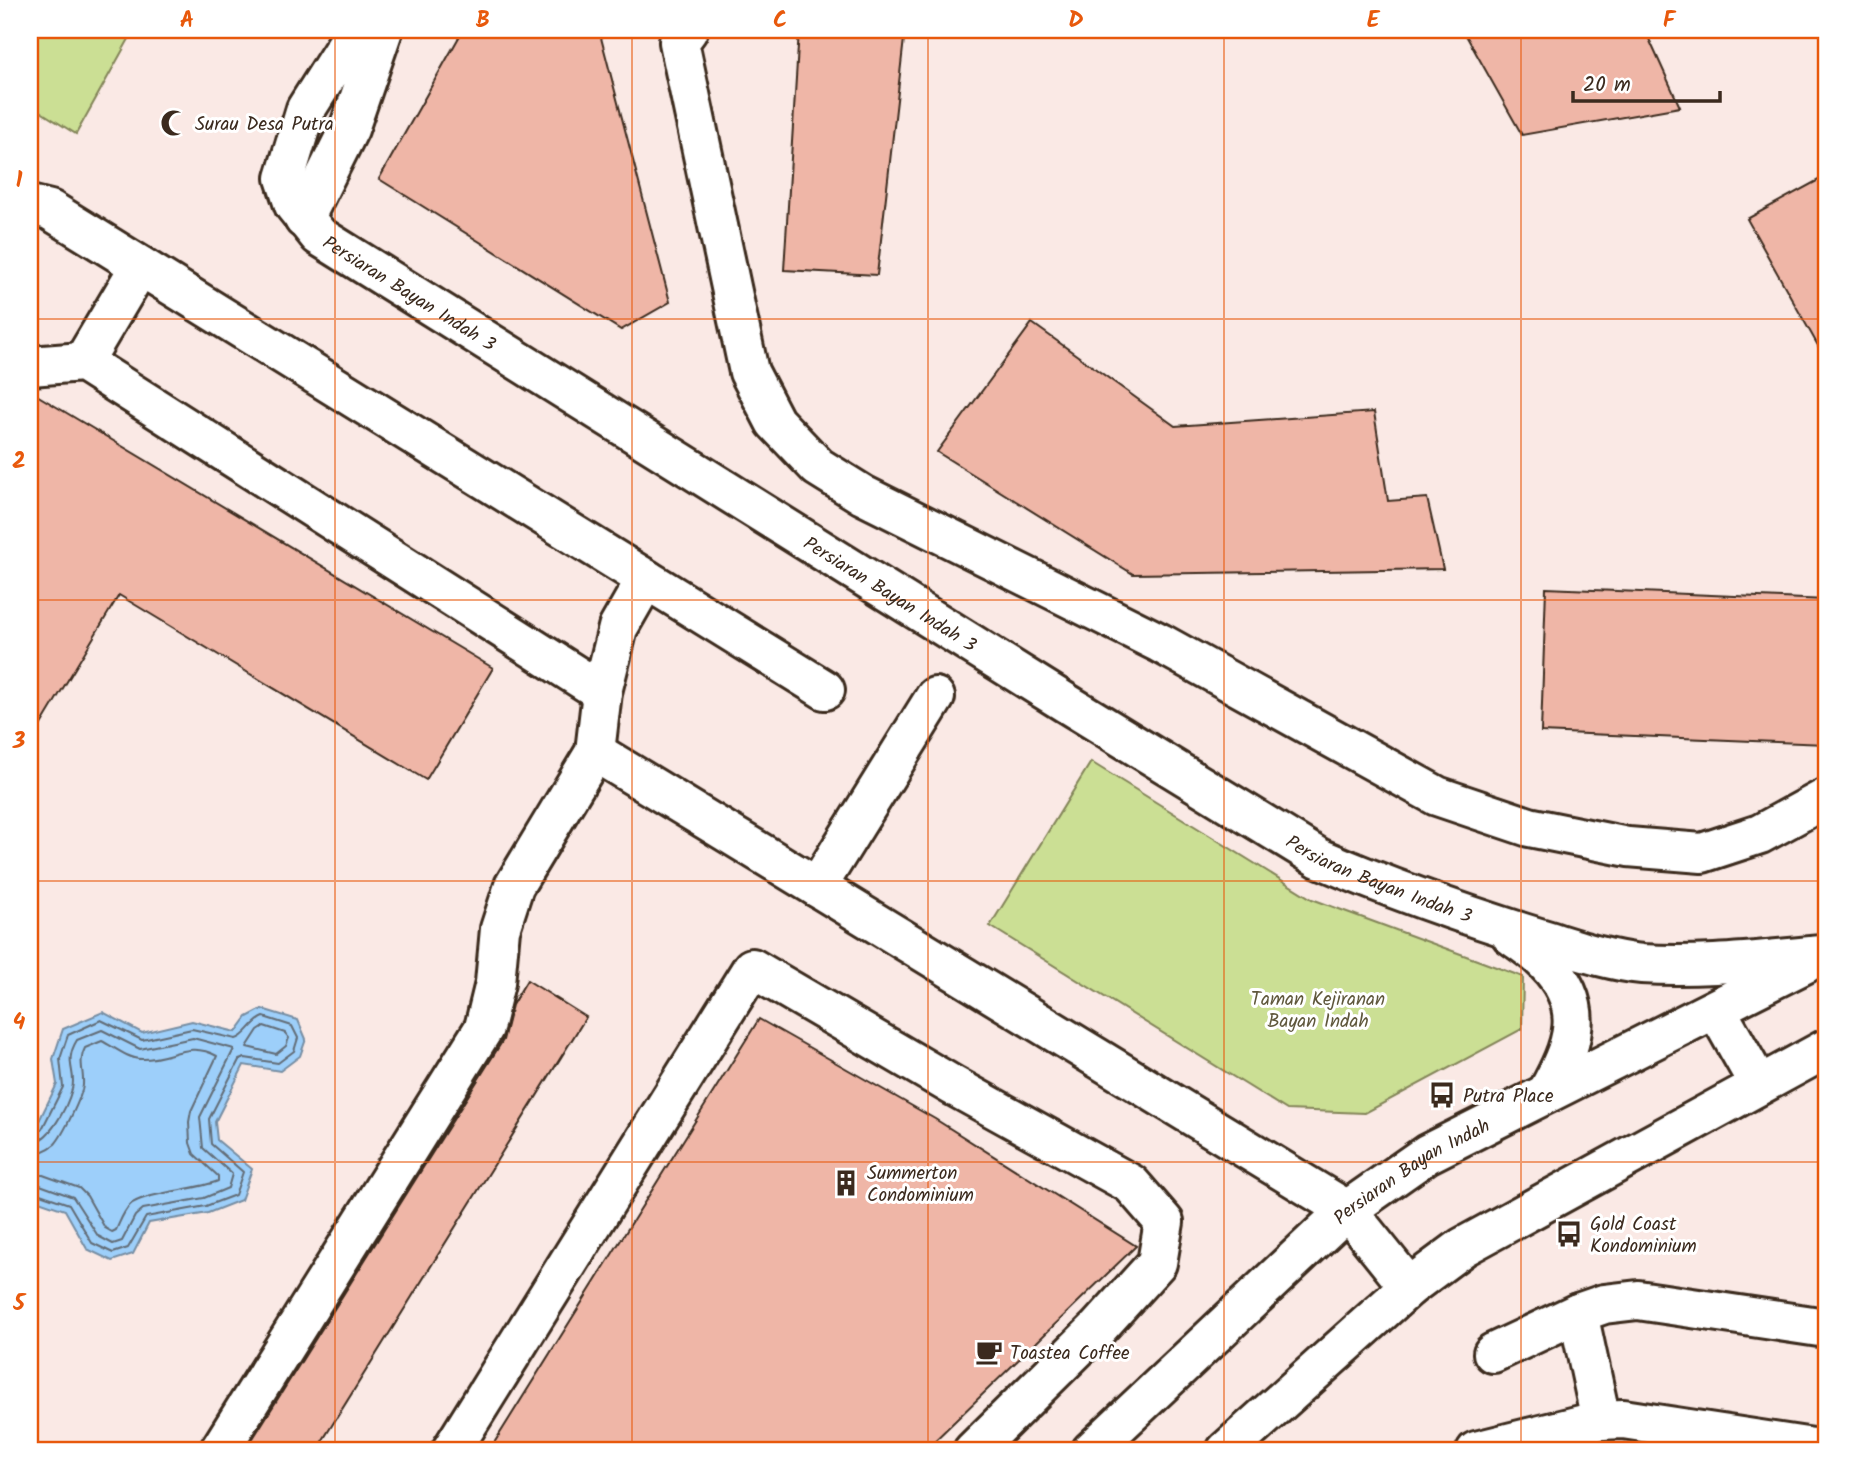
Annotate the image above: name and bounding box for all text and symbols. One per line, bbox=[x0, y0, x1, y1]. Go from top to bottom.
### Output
text: A bbox=[180, 3, 194, 39]
text: B bbox=[476, 3, 490, 39]
text: C bbox=[773, 3, 787, 39]
text: D bbox=[1068, 3, 1084, 39]
text: E bbox=[1367, 3, 1381, 39]
text: F bbox=[1663, 3, 1677, 39]
scale bar bbox=[1573, 60, 1720, 104]
text: 20 m bbox=[1583, 69, 1631, 102]
mosque icon: Surau Desa Putra bbox=[159, 108, 189, 138]
place label: Surau Desa Putra bbox=[195, 110, 334, 140]
text: 1 bbox=[16, 163, 23, 199]
street label: Persiaran Bayan Indah 3 bbox=[316, 229, 501, 360]
text: 2 bbox=[12, 444, 26, 480]
street label: Persiaran Bayan Indah 3 bbox=[797, 529, 982, 661]
text: 3 bbox=[12, 724, 26, 760]
street label: Persiaran Bayan Indah 3 bbox=[1279, 828, 1476, 932]
park label: Taman Kejiranan Bayan Indah bbox=[1251, 985, 1385, 1037]
text: 4 bbox=[13, 1005, 26, 1041]
bus stop icon: Putra Place bbox=[1427, 1080, 1457, 1110]
place label: Putra Place bbox=[1463, 1082, 1554, 1112]
street label: Persiaran Bayan Indah bbox=[1327, 1112, 1496, 1233]
place label: Summerton Condominium bbox=[867, 1159, 974, 1211]
building icon: Summerton Condominium bbox=[831, 1168, 861, 1198]
place label: Gold Coast Kondominium bbox=[1590, 1210, 1697, 1262]
bus stop icon: Gold Coast Kondominium bbox=[1554, 1219, 1584, 1249]
text: 5 bbox=[12, 1286, 27, 1322]
cafe icon: Toastea Coffee bbox=[974, 1337, 1004, 1367]
place label: Toastea Coffee bbox=[1010, 1339, 1130, 1369]

